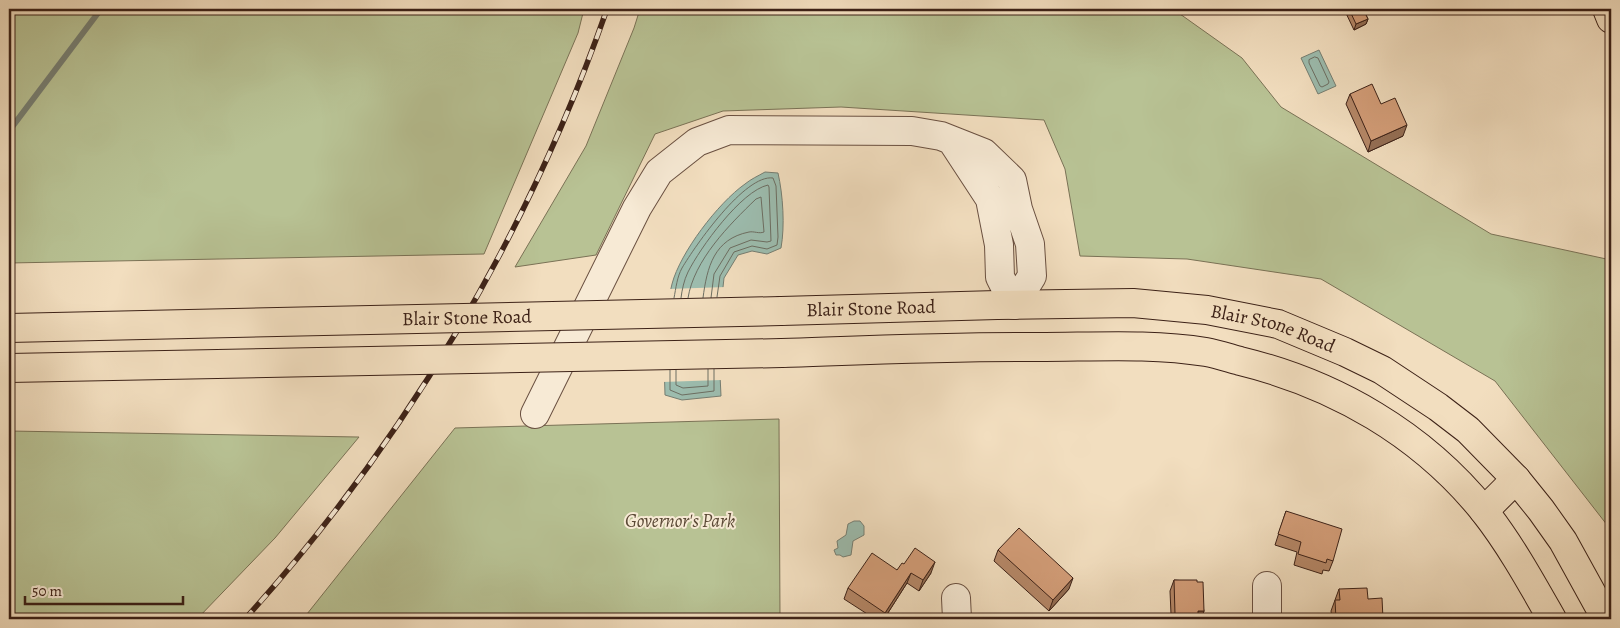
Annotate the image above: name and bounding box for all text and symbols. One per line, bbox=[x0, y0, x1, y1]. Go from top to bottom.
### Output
street label: Blair Stone Road bbox=[806, 294, 937, 323]
street label: Blair Stone Road bbox=[1208, 298, 1340, 360]
street label: Blair Stone Road bbox=[402, 303, 533, 332]
park label: Governor's Park bbox=[625, 508, 735, 534]
scale bar bbox=[25, 573, 182, 605]
text: 50 m bbox=[32, 581, 62, 601]

